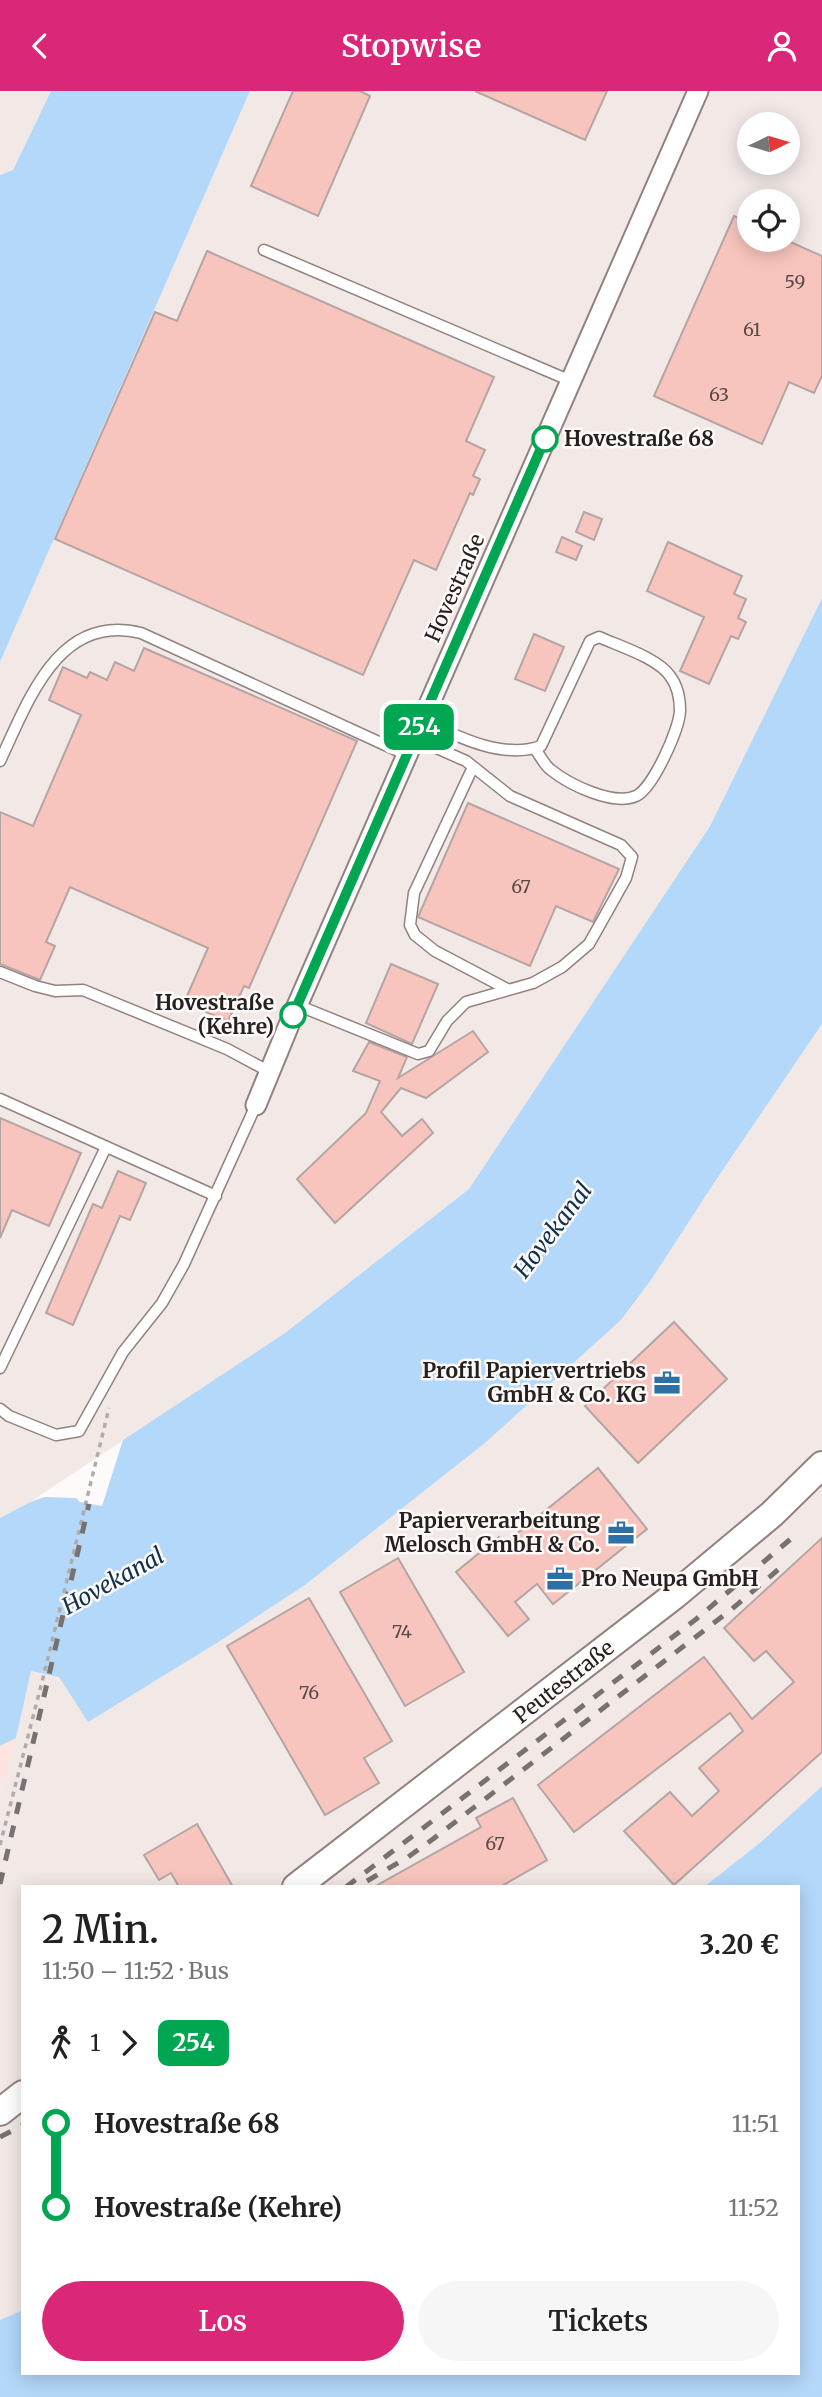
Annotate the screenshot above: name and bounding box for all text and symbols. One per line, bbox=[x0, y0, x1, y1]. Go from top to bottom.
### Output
text: Stopwise bbox=[341, 26, 481, 66]
icon: back bbox=[21, 27, 59, 65]
icon: person bbox=[763, 27, 801, 65]
north arrow bbox=[737, 112, 800, 175]
map controls bbox=[737, 112, 800, 252]
button: locate bbox=[737, 189, 800, 252]
house number: 59 bbox=[785, 270, 805, 293]
house number: 61 bbox=[743, 318, 761, 341]
house number: 63 bbox=[709, 383, 729, 406]
place label: Hovestraße 68 bbox=[564, 425, 714, 452]
marker: Hovestraße 68 bbox=[532, 426, 558, 452]
street label: Hovestraße bbox=[419, 529, 490, 646]
line badge: 254 bbox=[379, 704, 459, 750]
text: 254 bbox=[398, 711, 440, 742]
house number: 67 bbox=[511, 875, 531, 898]
place label: Hovestraße (Kehre) bbox=[155, 989, 274, 1040]
marker: Hovestraße (Kehre) bbox=[280, 1002, 306, 1028]
water label: Hovekanal bbox=[507, 1176, 598, 1284]
place label: Profil Papiervertriebs GmbH & Co. KG bbox=[422, 1357, 647, 1408]
office icon: Profil Papiervertriebs GmbH & Co. KG bbox=[652, 1368, 682, 1398]
place label: Papierverarbeitung Melosch GmbH & Co. bbox=[385, 1507, 600, 1558]
office icon: Papierverarbeitung Melosch GmbH & Co. bbox=[606, 1518, 636, 1548]
water label: Hovekanal bbox=[56, 1541, 169, 1621]
office icon: Pro Neupa GmbH bbox=[545, 1564, 575, 1594]
place label: Pro Neupa GmbH bbox=[581, 1565, 759, 1592]
house number: 74 bbox=[392, 1620, 412, 1643]
street label: Peutestraße bbox=[508, 1634, 619, 1729]
house number: 76 bbox=[299, 1681, 319, 1704]
house number: 67 bbox=[485, 1832, 505, 1855]
text: 2 Min. bbox=[42, 1906, 159, 1953]
text: 3.20 € bbox=[699, 1928, 779, 1961]
text: 11:50 – 11:52 · Bus bbox=[42, 1956, 229, 1985]
icon: walk bbox=[42, 2024, 80, 2062]
icon: forward bbox=[110, 2024, 148, 2062]
text: 254 bbox=[172, 2027, 215, 2058]
text: 1 bbox=[90, 2028, 100, 2057]
text: Hovestraße 68 bbox=[94, 2107, 280, 2140]
text: 11:51 bbox=[732, 2109, 779, 2138]
text: Hovestraße (Kehre) bbox=[94, 2191, 342, 2224]
text: 11:52 bbox=[728, 2193, 779, 2222]
button: Los bbox=[42, 2281, 404, 2361]
button: Tickets bbox=[418, 2281, 779, 2361]

